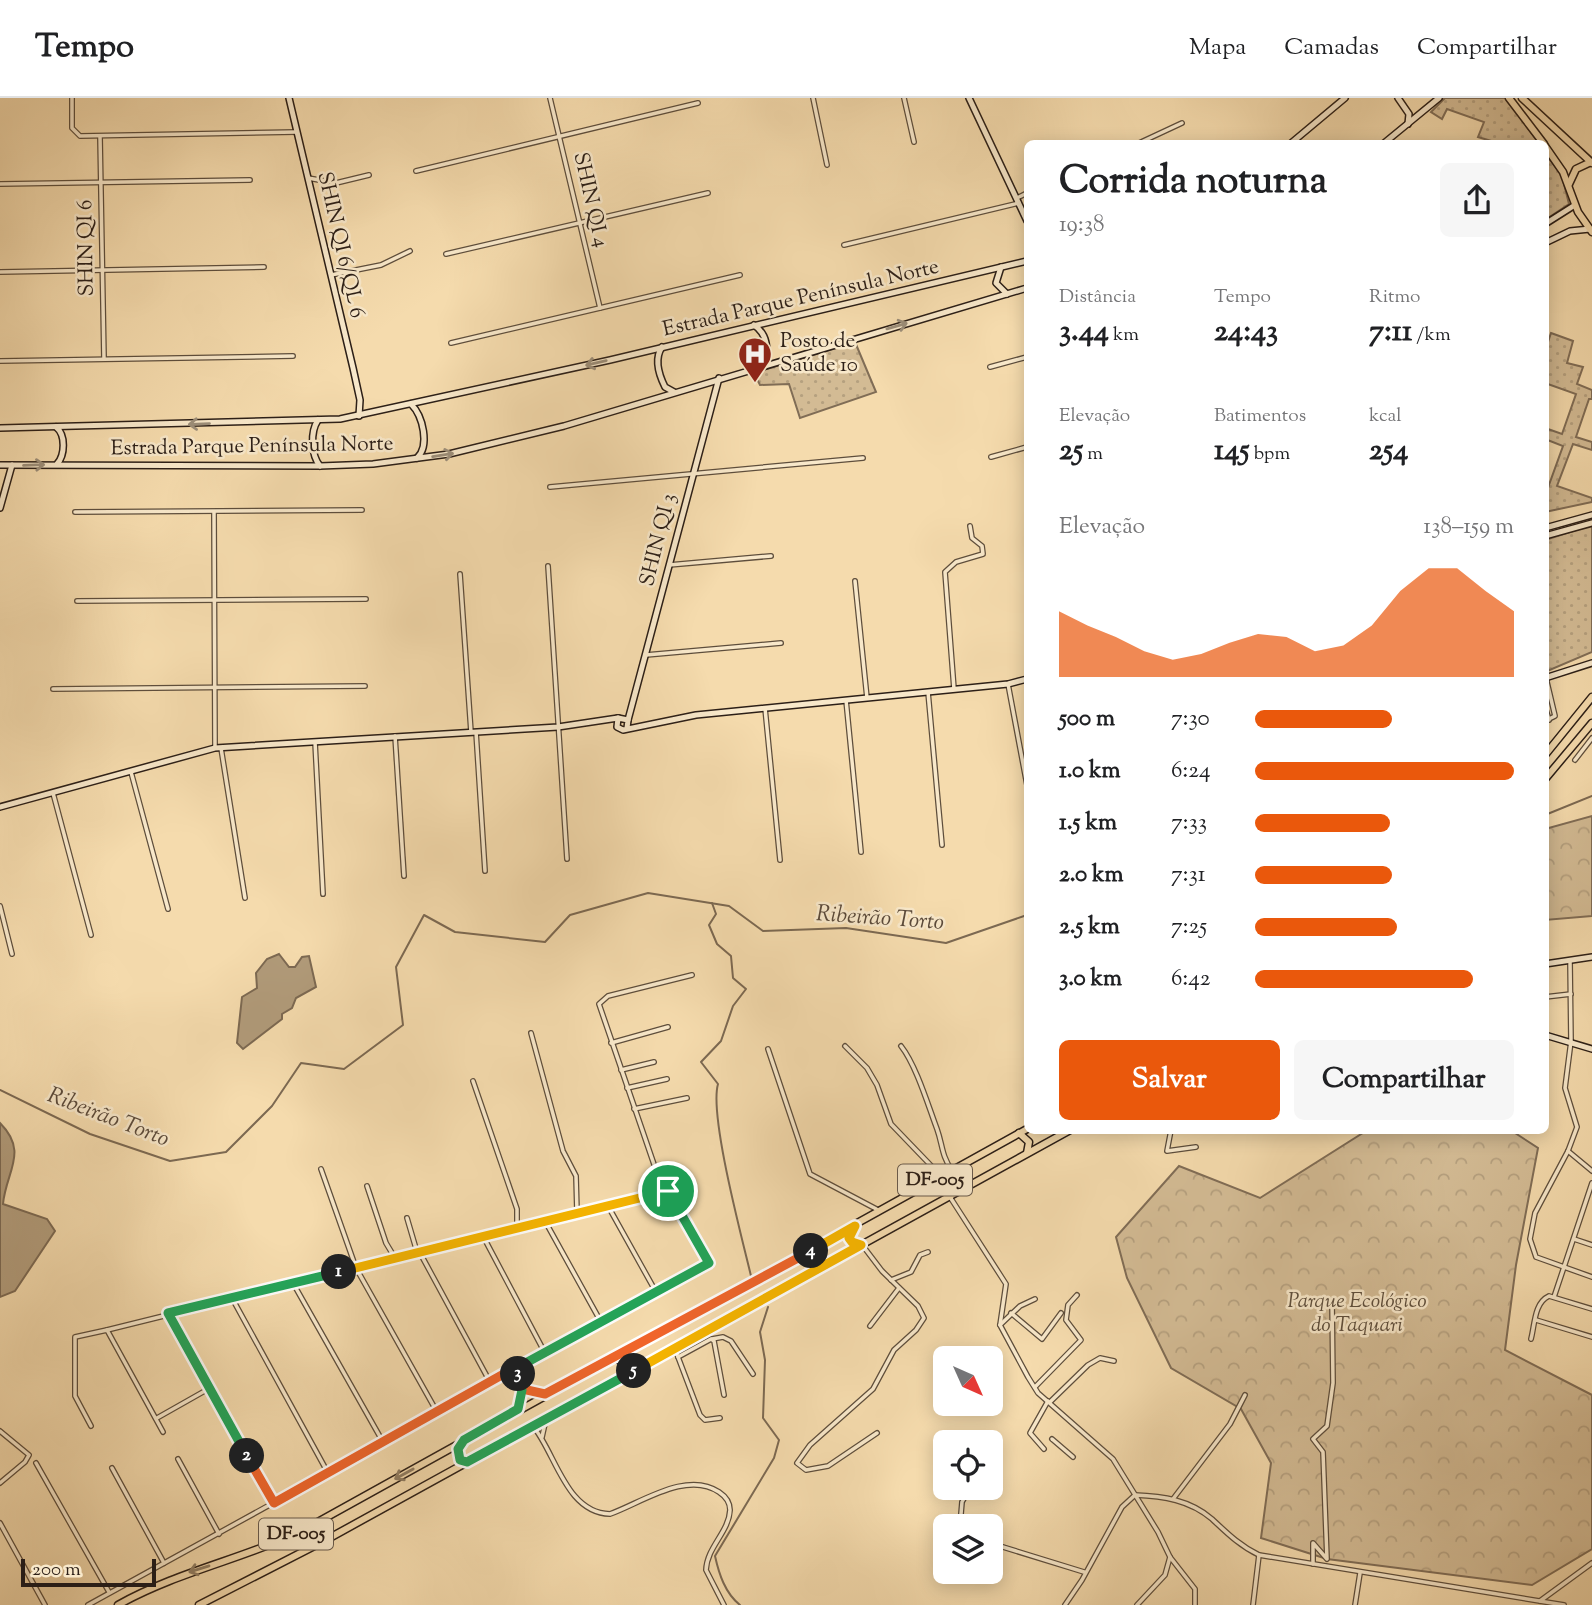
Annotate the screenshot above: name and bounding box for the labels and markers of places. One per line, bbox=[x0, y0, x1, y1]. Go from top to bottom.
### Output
place label: Posto de Saúde 10 bbox=[780, 327, 858, 381]
hospital icon: Posto de Saúde 10 bbox=[736, 335, 774, 384]
pin bbox=[638, 1161, 698, 1221]
pin: 4 bbox=[794, 1234, 828, 1268]
pin: 1 bbox=[322, 1254, 356, 1290]
pin: 5 bbox=[616, 1354, 652, 1388]
pin: 3 bbox=[500, 1356, 536, 1392]
pin: 2 bbox=[230, 1438, 264, 1474]

